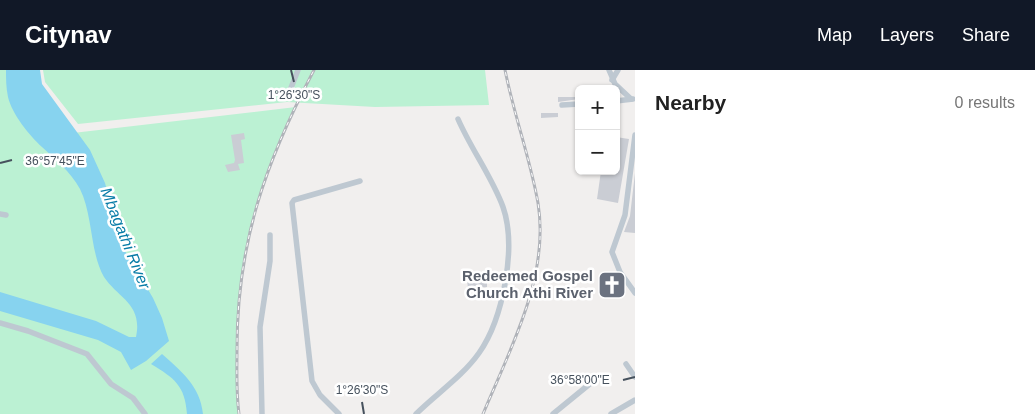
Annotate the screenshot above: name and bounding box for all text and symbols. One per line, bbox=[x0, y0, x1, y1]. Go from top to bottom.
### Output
text: Citynav bbox=[25, 21, 112, 48]
text: Map bbox=[817, 25, 852, 45]
text: Layers bbox=[880, 25, 934, 45]
text: Share bbox=[962, 25, 1010, 45]
map controls bbox=[575, 85, 620, 175]
button: + bbox=[575, 85, 620, 130]
text: 1°26'30"S bbox=[268, 88, 320, 102]
text: Nearby bbox=[655, 91, 726, 114]
text: 0 results bbox=[955, 94, 1015, 111]
button: − bbox=[575, 130, 620, 175]
text: 36°57'45"E bbox=[25, 154, 85, 168]
water label: Mbagathi River bbox=[97, 185, 154, 292]
place label: Redeemed Gospel Church Athi River bbox=[462, 267, 593, 301]
church icon: Redeemed Gospel Church Athi River bbox=[597, 270, 627, 300]
text: 36°58'00"E bbox=[550, 373, 610, 387]
text: 1°26'30"S bbox=[336, 383, 388, 397]

